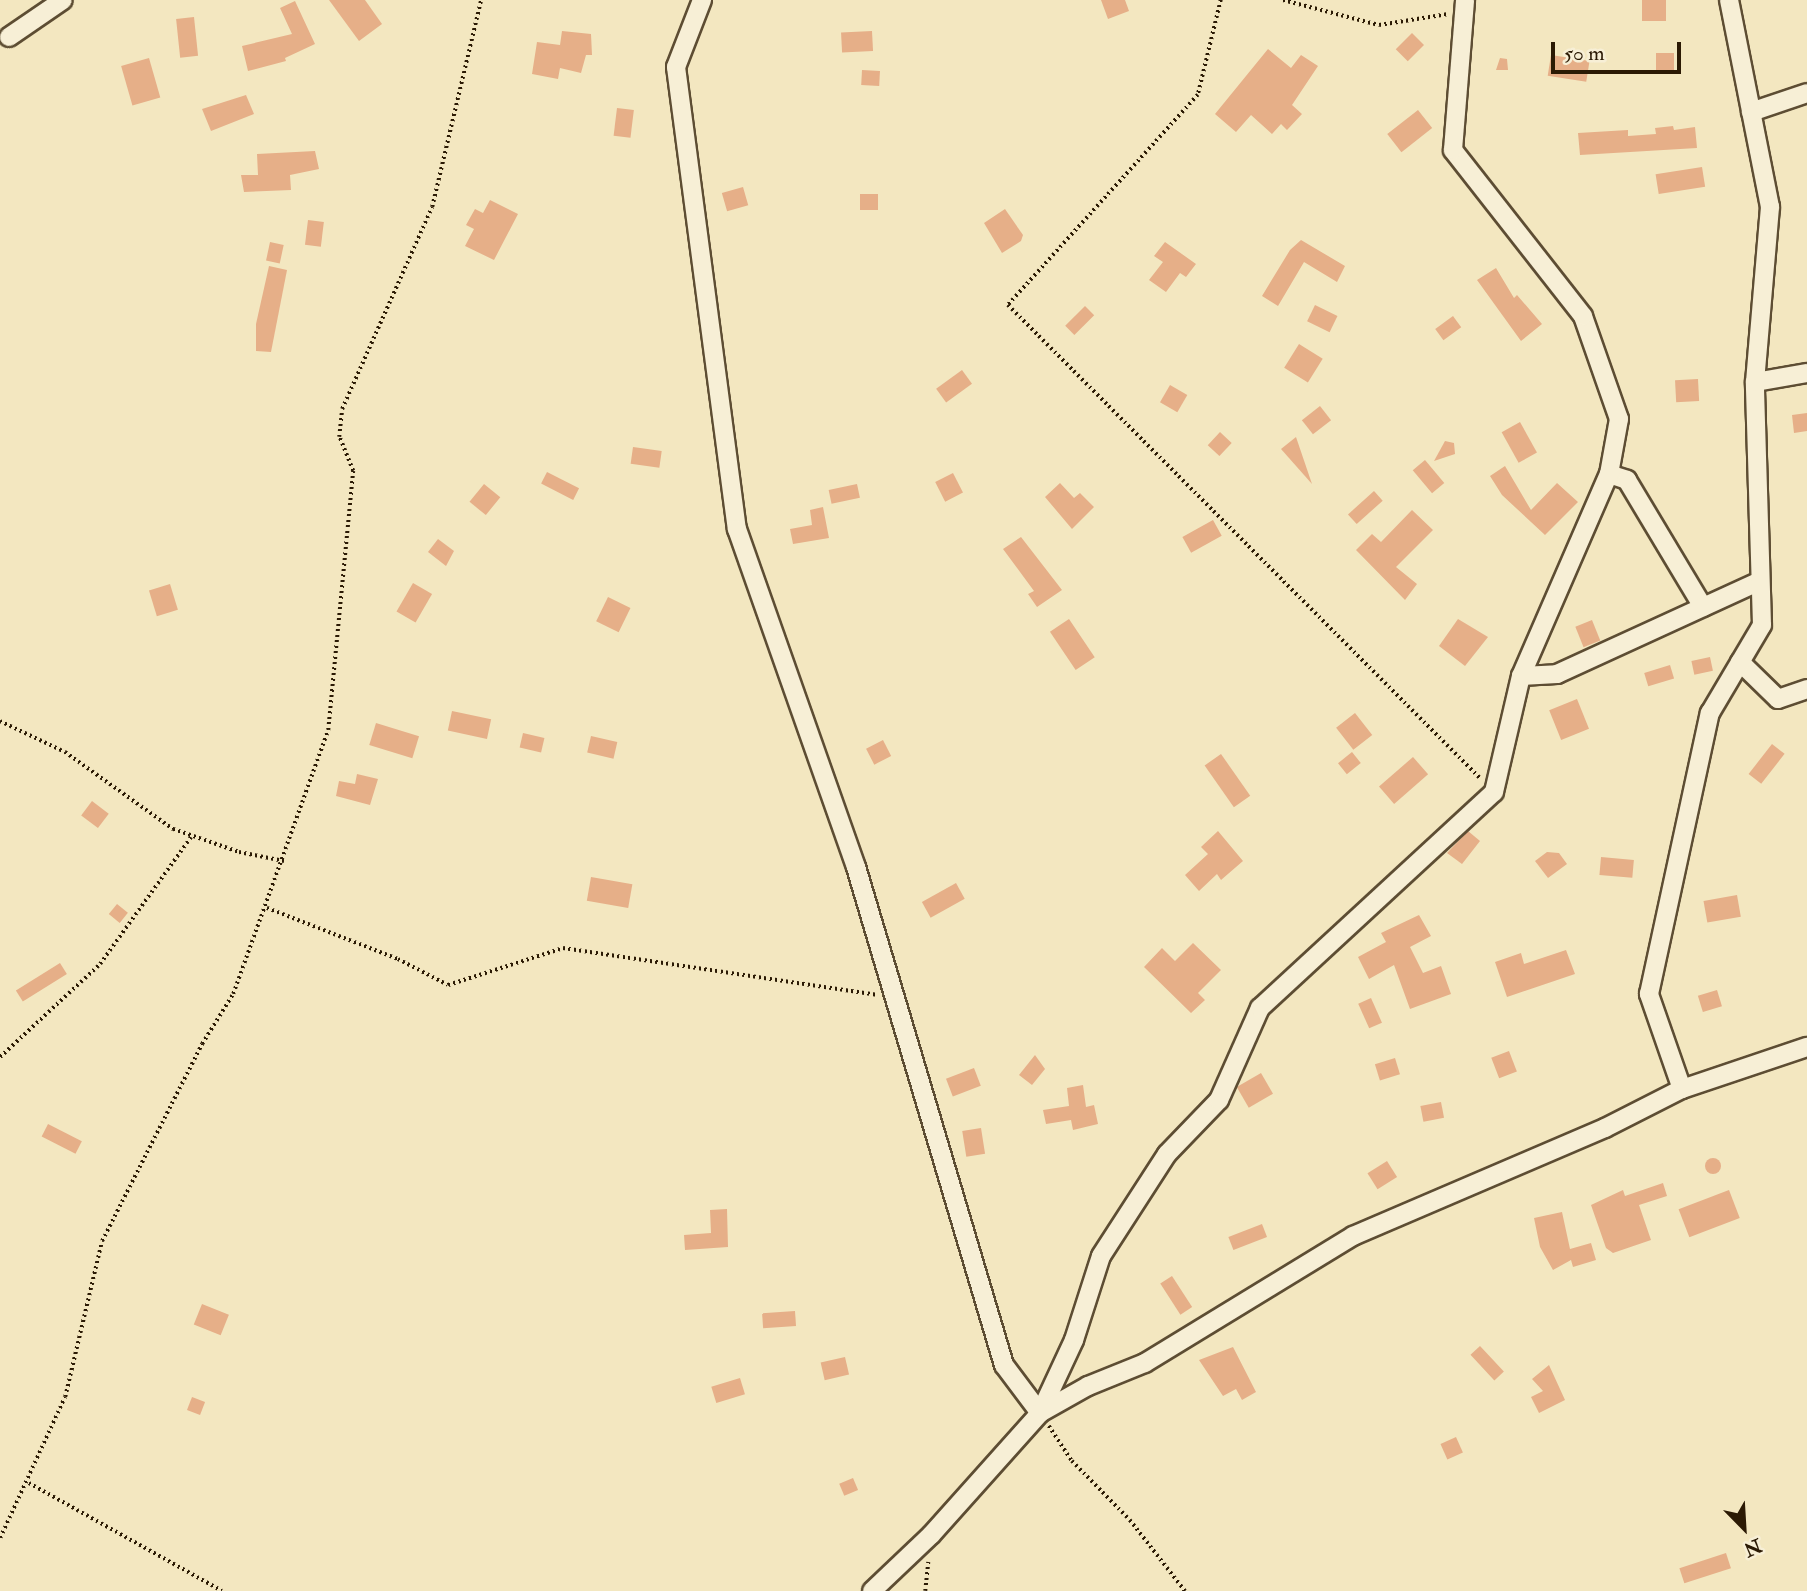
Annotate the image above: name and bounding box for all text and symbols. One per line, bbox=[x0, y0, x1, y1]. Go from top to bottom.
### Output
scale bar bbox=[1555, 28, 1685, 72]
text: 50 m bbox=[1564, 40, 1605, 67]
north arrow bbox=[1709, 1493, 1779, 1563]
text: N bbox=[1740, 1533, 1765, 1562]

